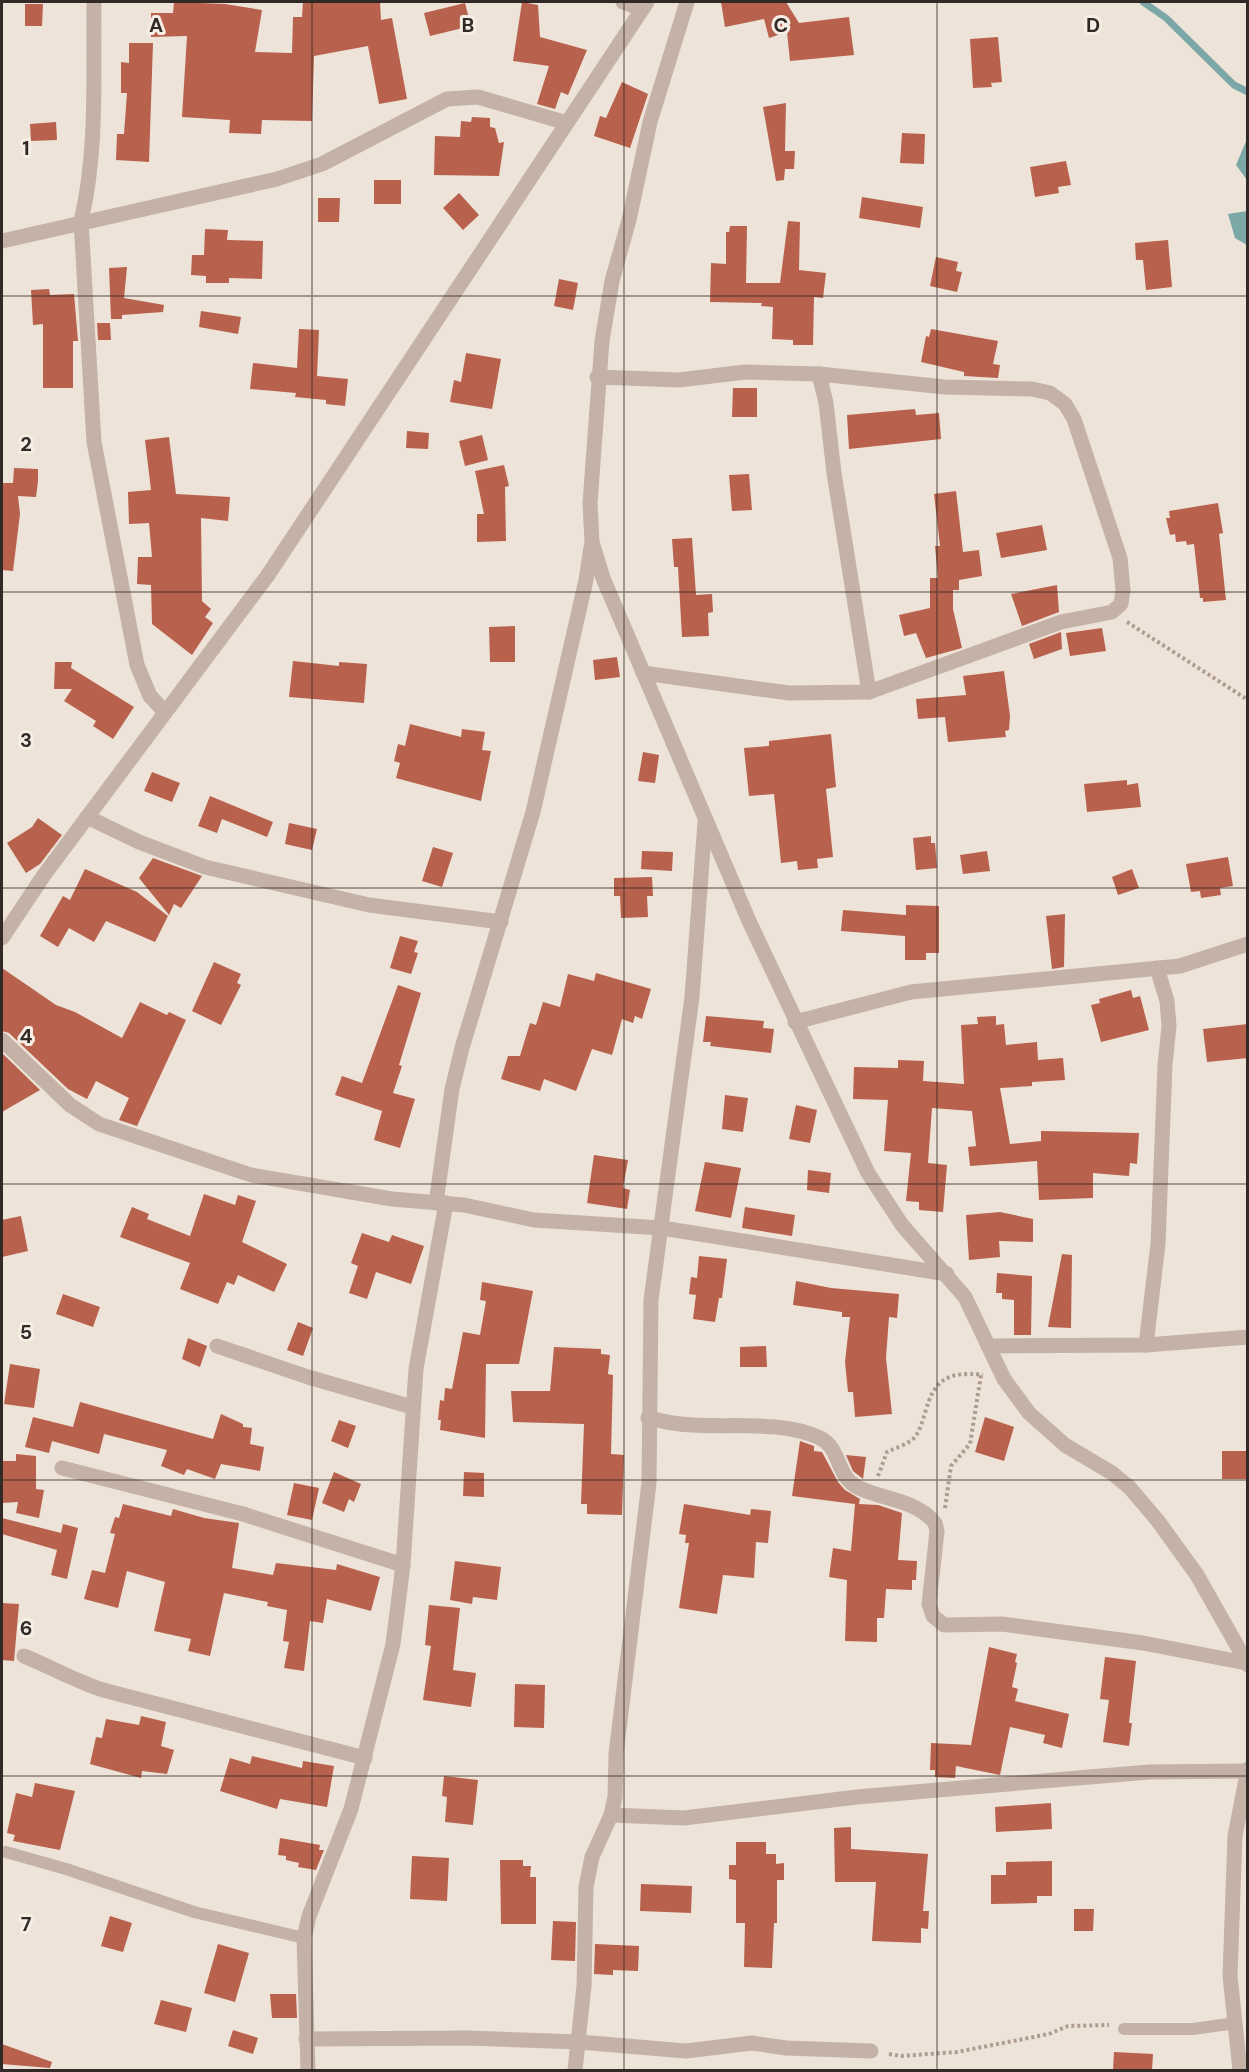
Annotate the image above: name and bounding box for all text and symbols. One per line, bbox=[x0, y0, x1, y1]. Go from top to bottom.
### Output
text: A bbox=[149, 12, 163, 38]
text: B bbox=[462, 12, 474, 38]
text: C bbox=[774, 12, 788, 38]
text: D bbox=[1086, 12, 1100, 38]
text: 1 bbox=[22, 135, 30, 161]
text: 2 bbox=[20, 431, 32, 457]
text: 3 bbox=[20, 727, 32, 753]
text: 4 bbox=[20, 1023, 33, 1049]
text: 5 bbox=[20, 1319, 32, 1345]
text: 6 bbox=[20, 1615, 32, 1641]
text: 7 bbox=[21, 1911, 32, 1937]

